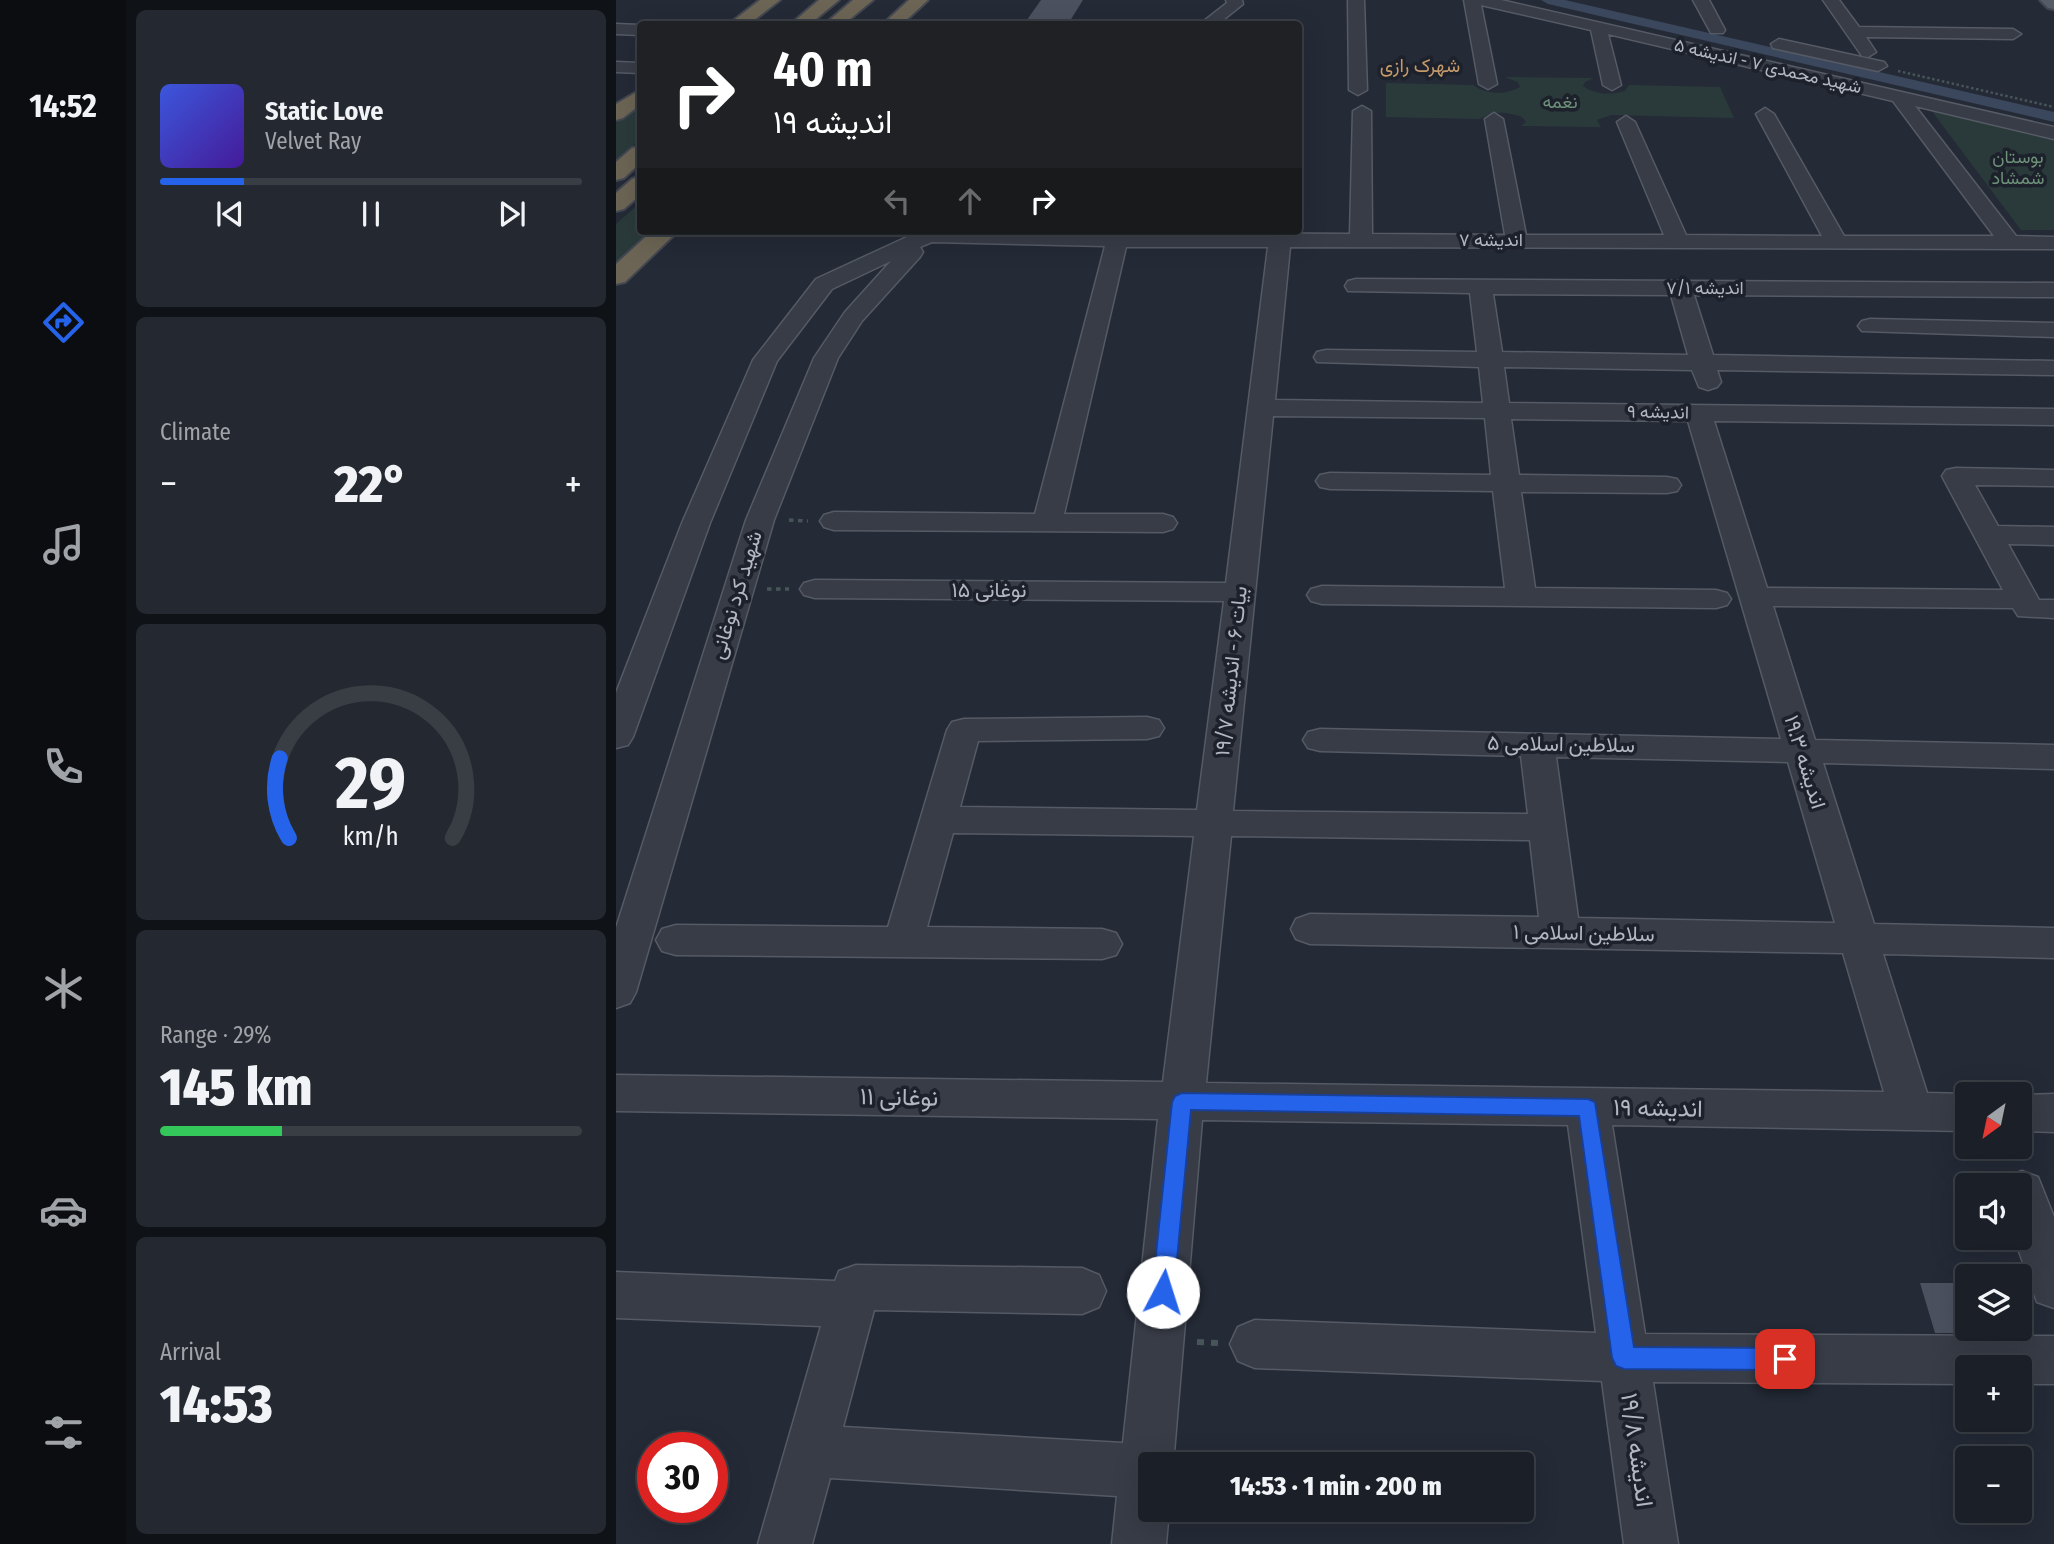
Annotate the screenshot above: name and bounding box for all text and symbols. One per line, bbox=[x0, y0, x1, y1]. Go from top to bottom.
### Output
street label: شهید محمدی ۷ - اندیشه ۵ bbox=[1672, 34, 1864, 98]
text: 40 m bbox=[773, 40, 873, 99]
icon: right bbox=[658, 49, 749, 140]
district label: شهرک رازی bbox=[1380, 54, 1460, 77]
text: 14:52 bbox=[29, 87, 97, 125]
park label: نغمه bbox=[1542, 91, 1578, 113]
text: Static Love bbox=[265, 96, 383, 127]
text: اندیشه ۱۹ bbox=[773, 103, 892, 141]
text: Velvet Ray bbox=[265, 127, 361, 155]
park label: بوستان شمشاد bbox=[1991, 146, 2045, 189]
icon: left bbox=[878, 182, 916, 220]
icon: ahead bbox=[951, 182, 989, 220]
icon: right bbox=[1024, 182, 1062, 220]
icon: previous bbox=[211, 195, 249, 233]
icon: pause bbox=[352, 195, 390, 233]
icon: next bbox=[493, 195, 531, 233]
street label: اندیشه ۷ bbox=[1459, 229, 1523, 251]
street label: اندیشه ۷/۱ bbox=[1666, 277, 1744, 299]
icon: directions bbox=[39, 298, 88, 347]
street label: اندیشه ۹ bbox=[1627, 400, 1689, 424]
text: Climate bbox=[160, 418, 231, 446]
text: 22° bbox=[334, 453, 408, 516]
text: − bbox=[160, 461, 177, 507]
text: + bbox=[565, 461, 582, 507]
icon: music bbox=[39, 520, 88, 569]
street label: شهید کرد نوغانی bbox=[704, 528, 768, 662]
street label: نوغانی ۱۵ bbox=[952, 577, 1026, 603]
street label: بیات ۶ - اندیشه ۱۹/۷ bbox=[1209, 585, 1253, 757]
street label: اندیشه ۱۹.۳ bbox=[1778, 712, 1832, 812]
street label: سلاطین اسلامی ۵ bbox=[1487, 730, 1635, 758]
text: 29 bbox=[335, 740, 406, 827]
icon: phone bbox=[39, 742, 88, 791]
text: km/h bbox=[343, 822, 399, 852]
street label: سلاطین اسلامی ۱ bbox=[1513, 919, 1655, 947]
icon: climate bbox=[39, 964, 88, 1013]
text: Range · 29% bbox=[160, 1021, 272, 1049]
text: 145 km bbox=[160, 1056, 312, 1119]
street label: نوغانی ۱۱ bbox=[860, 1082, 938, 1113]
north arrow bbox=[1955, 1082, 2032, 1158]
map controls bbox=[1955, 1082, 2032, 1523]
street label: اندیشه ۱۹ bbox=[1613, 1093, 1703, 1123]
button: sound bbox=[1955, 1173, 2032, 1250]
icon: car bbox=[39, 1186, 88, 1235]
position arrow bbox=[1126, 1255, 1200, 1329]
button: layers bbox=[1955, 1264, 2032, 1341]
pin bbox=[1755, 1329, 1815, 1389]
text: Arrival bbox=[160, 1338, 221, 1366]
icon: arrive bbox=[1766, 1340, 1804, 1378]
button: + bbox=[1955, 1355, 2032, 1432]
text: 14:53 bbox=[160, 1373, 273, 1436]
street label: اندیشه ۱۹/۸ bbox=[1615, 1391, 1659, 1509]
icon: filters bbox=[39, 1408, 88, 1457]
speed limit sign: 30 bbox=[637, 1432, 728, 1523]
button: − bbox=[1955, 1446, 2032, 1523]
text: 14:53 · 1 min · 200 m bbox=[1230, 1471, 1442, 1502]

